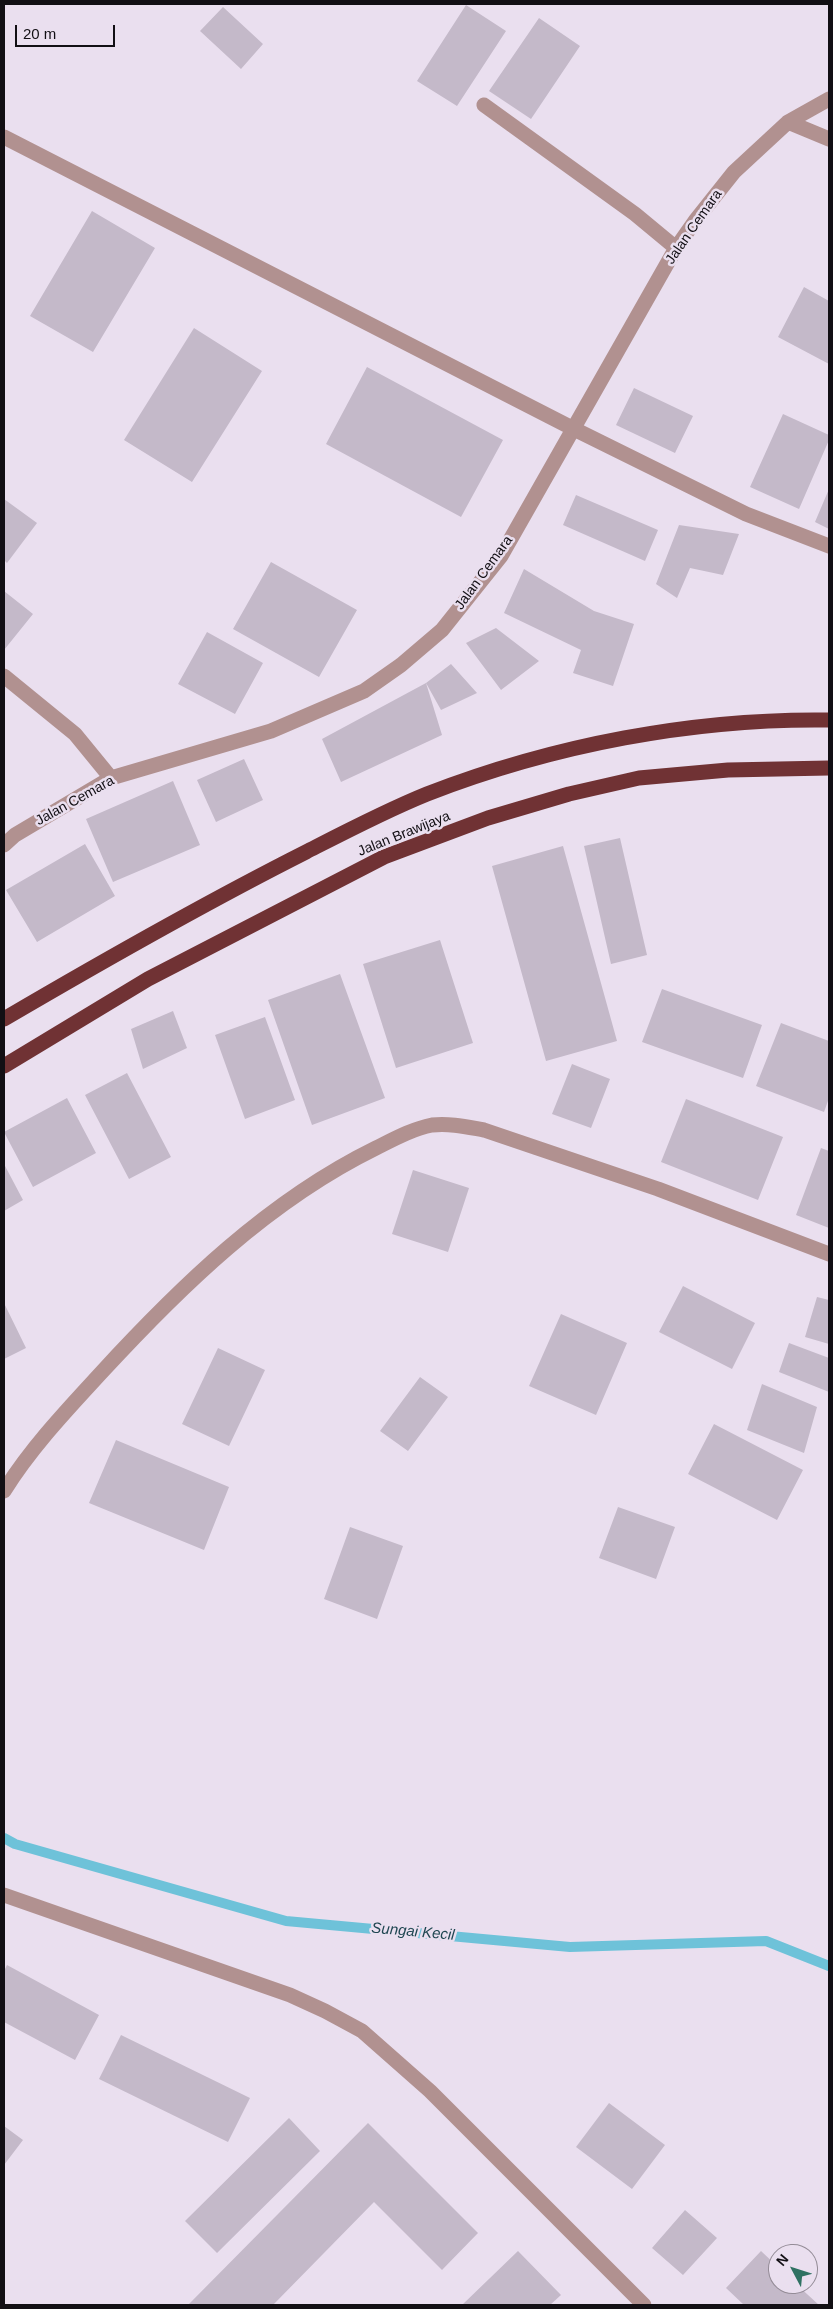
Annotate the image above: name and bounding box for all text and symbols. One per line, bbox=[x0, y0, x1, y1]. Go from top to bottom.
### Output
scale bar bbox=[18, 15, 118, 47]
text: 20 m bbox=[23, 25, 56, 42]
street label: Jalan Cemara bbox=[662, 186, 726, 268]
street label: Jalan Cemara bbox=[452, 533, 516, 613]
street label: Jalan Cemara bbox=[33, 773, 117, 829]
street label: Jalan Brawijaya bbox=[355, 808, 453, 860]
water label: Sungai Kecil bbox=[371, 1919, 455, 1945]
north arrow bbox=[768, 2244, 818, 2294]
text: N bbox=[773, 2251, 792, 2269]

